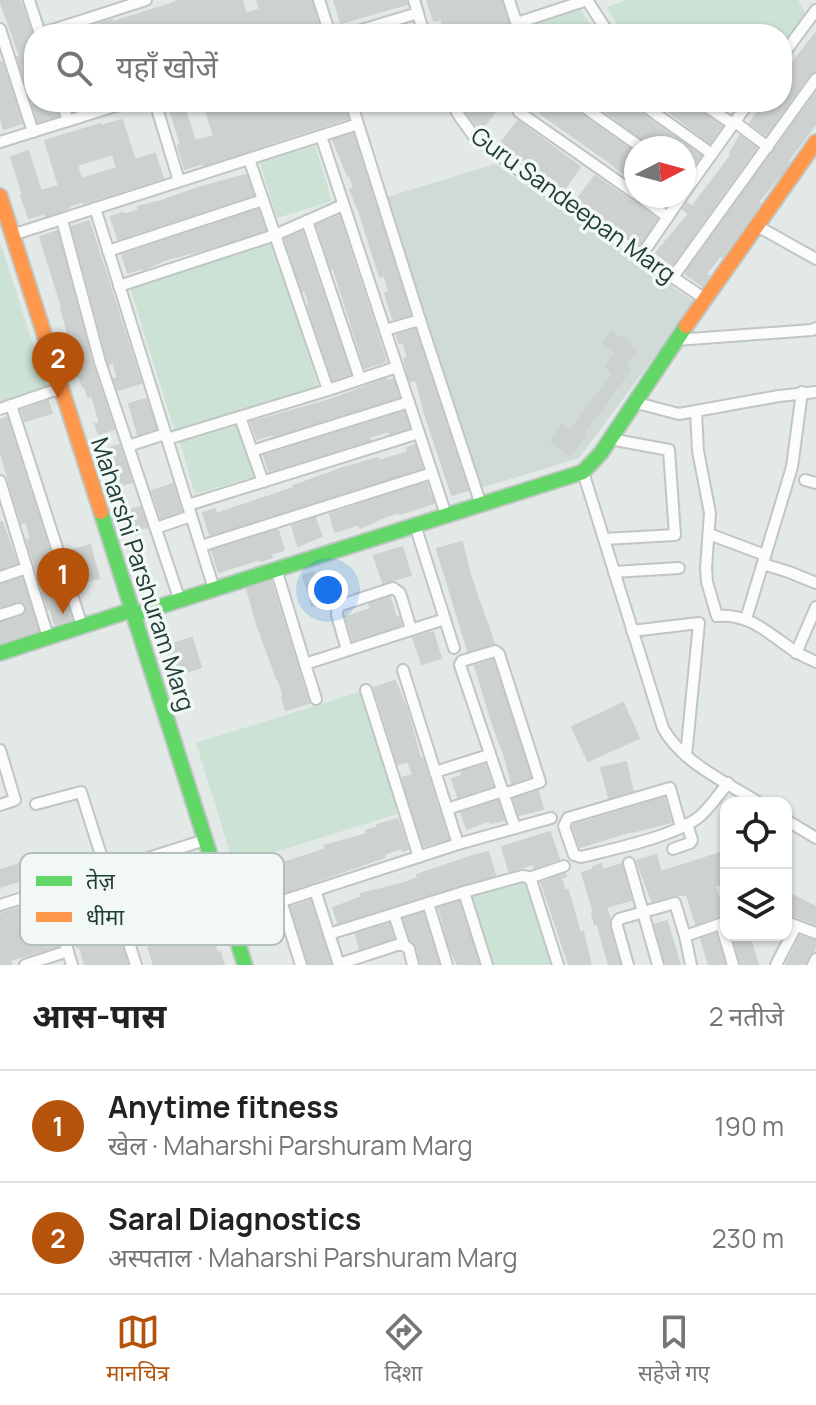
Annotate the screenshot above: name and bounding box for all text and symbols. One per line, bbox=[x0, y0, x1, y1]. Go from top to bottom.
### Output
search box bbox=[24, 24, 792, 112]
icon: search bbox=[52, 46, 96, 90]
text: यहाँ खोजें bbox=[116, 46, 218, 87]
street label: Guru Sandeepan Marg bbox=[465, 118, 683, 290]
north arrow bbox=[624, 136, 696, 208]
pin: 2 bbox=[32, 332, 84, 398]
street label: Maharshi Parshuram Marg bbox=[84, 433, 204, 715]
pin: 1 bbox=[37, 548, 89, 614]
your location bbox=[308, 570, 348, 610]
map controls bbox=[720, 797, 792, 941]
button: locate bbox=[720, 797, 792, 869]
legend bbox=[20, 853, 284, 945]
text: तेज़ bbox=[86, 866, 116, 896]
button: layers bbox=[720, 869, 792, 941]
text: धीमा bbox=[86, 902, 124, 932]
text: आस-पास bbox=[32, 992, 166, 1038]
text: 2 नतीजे bbox=[709, 998, 784, 1034]
text: Anytime fitness bbox=[108, 1086, 339, 1127]
text: 1 bbox=[52, 1108, 64, 1144]
text: 190 m bbox=[715, 1108, 784, 1144]
text: खेल · Maharshi Parshuram Marg bbox=[108, 1127, 473, 1163]
text: Saral Diagnostics bbox=[108, 1198, 361, 1239]
text: 2 bbox=[50, 1220, 66, 1256]
text: 230 m bbox=[712, 1220, 784, 1256]
text: अस्पताल · Maharshi Parshuram Marg bbox=[108, 1239, 518, 1275]
tab: मानचित्र bbox=[106, 1310, 169, 1390]
tab: दिशा bbox=[382, 1310, 426, 1390]
tab: सहेजे गए bbox=[638, 1310, 710, 1390]

